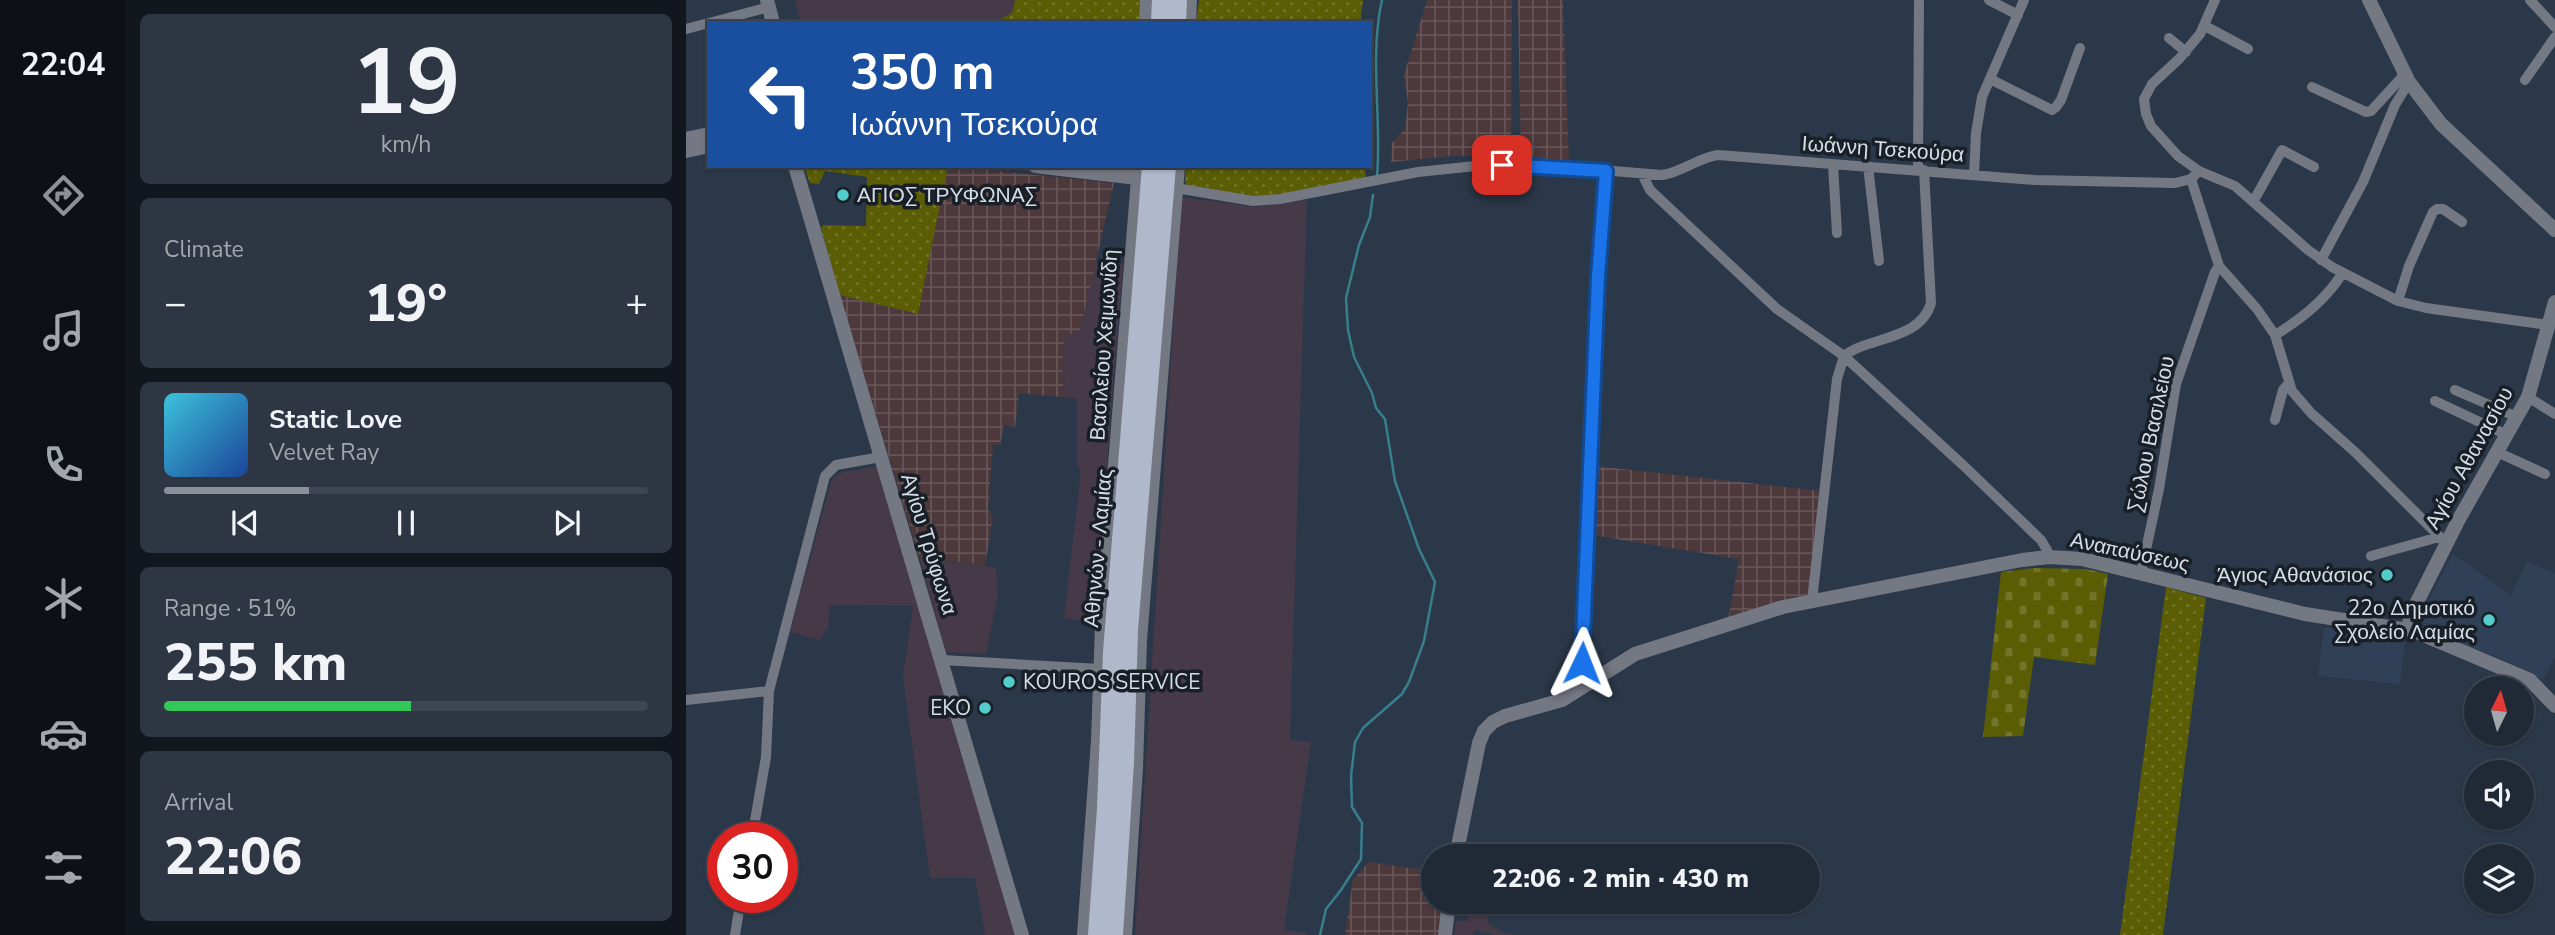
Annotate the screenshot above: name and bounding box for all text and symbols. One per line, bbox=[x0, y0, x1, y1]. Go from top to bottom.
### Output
text: 19 bbox=[351, 21, 461, 145]
text: 350 m bbox=[850, 39, 994, 106]
text: 22:04 bbox=[21, 43, 105, 86]
icon: left bbox=[735, 49, 826, 140]
text: Ιωάννη Τσεκούρα bbox=[850, 103, 1098, 146]
text: km/h bbox=[381, 129, 431, 160]
street label: Ιωάννη Τσεκούρα bbox=[1801, 129, 1965, 169]
pin bbox=[1472, 135, 1532, 195]
icon: arrive bbox=[1483, 146, 1521, 184]
icon: directions bbox=[39, 171, 88, 220]
place label: ΑΓΙΟΣ ΤΡΥΦΩΝΑΣ bbox=[857, 181, 1037, 209]
marker: ΑΓΙΟΣ ΤΡΥΦΩΝΑΣ bbox=[835, 187, 851, 203]
text: Climate bbox=[164, 234, 244, 265]
street label: Βασιλείου Χειμωνίδη bbox=[1083, 248, 1125, 442]
text: 19° bbox=[365, 268, 447, 339]
text: − bbox=[164, 278, 187, 329]
text: + bbox=[625, 278, 648, 329]
icon: music bbox=[39, 306, 88, 355]
street label: Σώλου Βασιλείου bbox=[2121, 353, 2181, 515]
street label: Αγίου Αθανασίου bbox=[2418, 382, 2520, 534]
text: Static Love bbox=[269, 402, 402, 437]
text: Velvet Ray bbox=[269, 437, 379, 468]
icon: phone bbox=[39, 440, 88, 489]
street label: Αθηνών - Λαμίας bbox=[1077, 467, 1119, 629]
street label: Αγίου Τρύφωνα bbox=[894, 470, 964, 618]
icon: previous bbox=[226, 504, 264, 542]
icon: pause bbox=[387, 504, 425, 542]
icon: next bbox=[548, 504, 586, 542]
street label: Αναπαύσεως bbox=[2068, 526, 2192, 578]
place label: Άγιος Αθανάσιος bbox=[2217, 561, 2373, 589]
marker: Άγιος Αθανάσιος bbox=[2379, 567, 2395, 583]
icon: climate bbox=[39, 574, 88, 623]
text: Range · 51% bbox=[164, 593, 296, 624]
place label: 22ο Δημοτικό Σχολείο Λαμίας bbox=[2334, 594, 2475, 646]
marker: 22ο Δημοτικό Σχολείο Λαμίας bbox=[2481, 612, 2497, 628]
position arrow bbox=[1545, 626, 1619, 700]
text: 255 km bbox=[164, 627, 347, 698]
place label: KOUROS SERVICE bbox=[1023, 668, 1200, 696]
marker: KOUROS SERVICE bbox=[1001, 674, 1017, 690]
north arrow bbox=[2464, 676, 2534, 746]
map controls bbox=[2464, 676, 2534, 914]
place label: EKO bbox=[930, 694, 971, 722]
marker: EKO bbox=[977, 700, 993, 716]
icon: car bbox=[39, 709, 88, 758]
button: sound bbox=[2464, 760, 2534, 830]
text: Arrival bbox=[164, 787, 233, 818]
text: 22:06 bbox=[164, 821, 302, 892]
speed limit sign: 30 bbox=[707, 822, 798, 913]
icon: filters bbox=[39, 843, 88, 892]
button: layers bbox=[2464, 844, 2534, 914]
text: 22:06 · 2 min · 430 m bbox=[1492, 861, 1749, 896]

